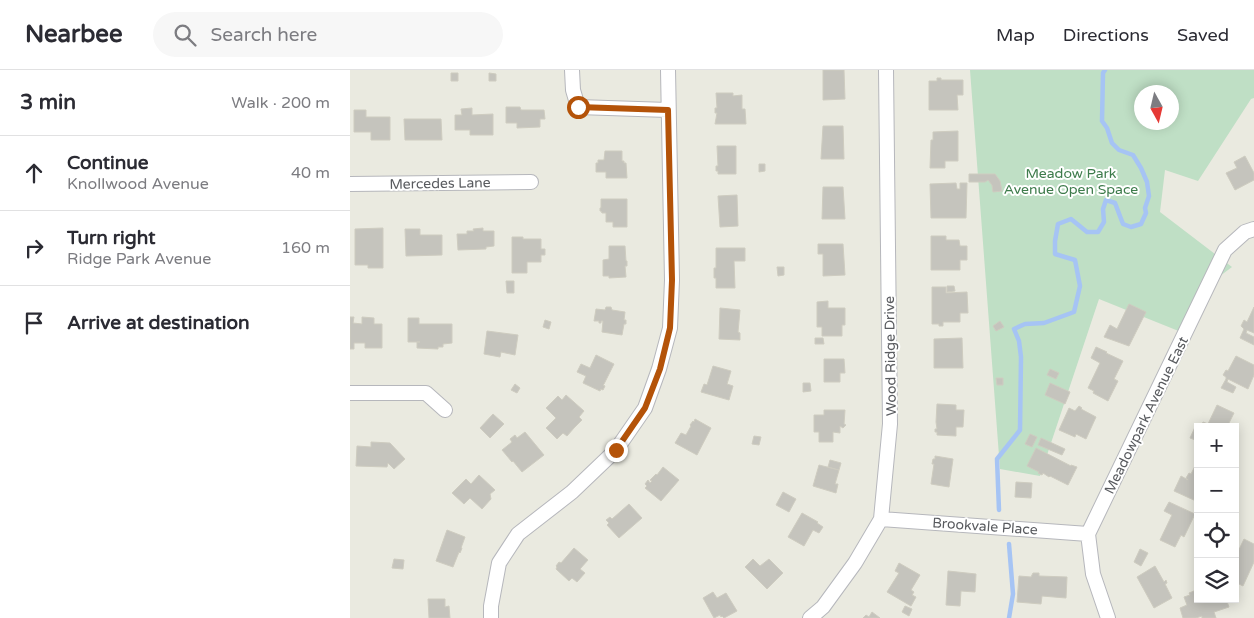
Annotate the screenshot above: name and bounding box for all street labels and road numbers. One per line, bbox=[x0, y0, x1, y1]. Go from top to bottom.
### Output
street label: Mercedes Lane bbox=[389, 174, 491, 193]
street label: Wood Ridge Drive bbox=[881, 296, 900, 416]
street label: Meadowpark Avenue East bbox=[1101, 333, 1192, 497]
street label: Brookvale Place bbox=[932, 514, 1038, 539]

